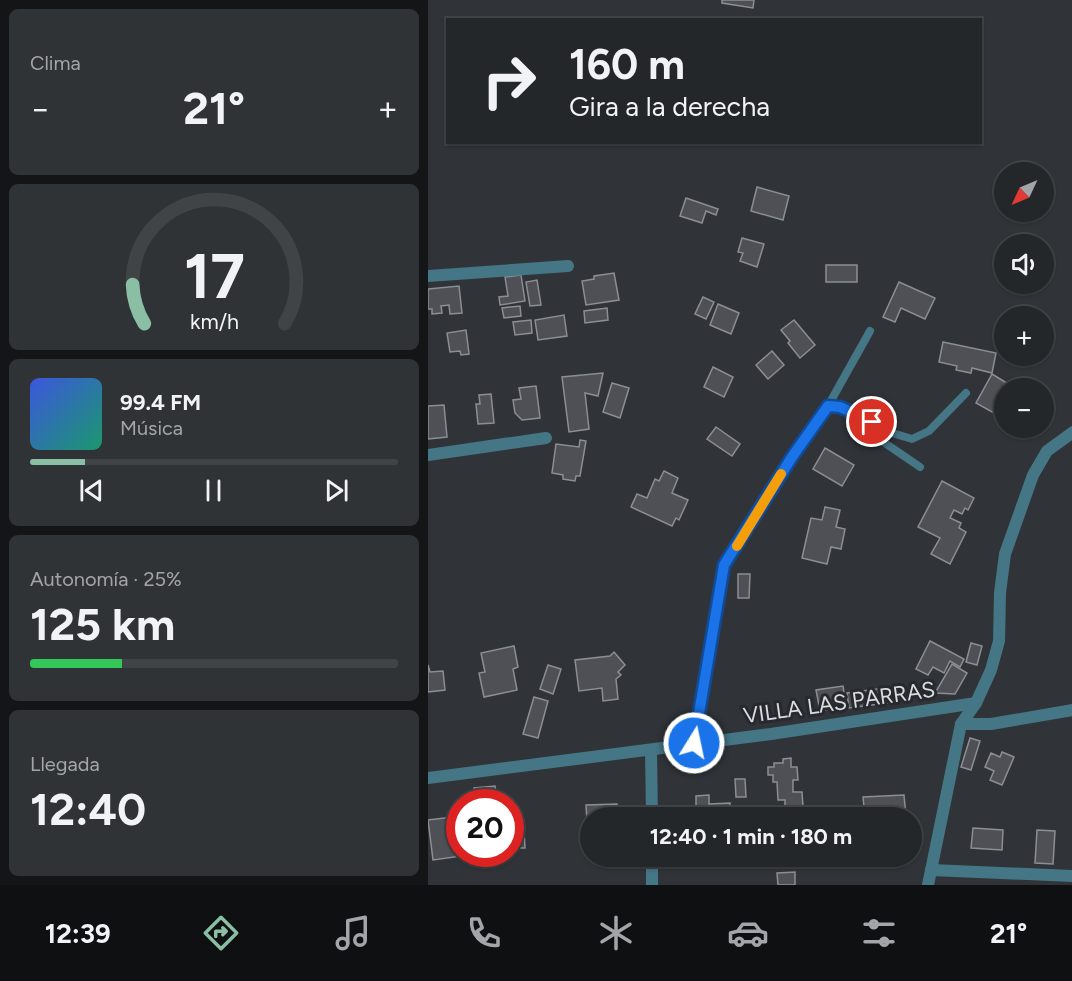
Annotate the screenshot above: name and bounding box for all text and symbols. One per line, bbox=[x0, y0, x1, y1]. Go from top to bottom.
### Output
text: 160 m bbox=[569, 39, 685, 90]
icon: right bbox=[470, 42, 548, 120]
text: Clima bbox=[30, 51, 81, 75]
text: 21° bbox=[183, 81, 245, 135]
text: − bbox=[30, 89, 51, 128]
text: + bbox=[377, 89, 398, 128]
text: Gira a la derecha bbox=[569, 90, 770, 123]
north arrow bbox=[994, 162, 1054, 222]
map controls bbox=[994, 162, 1054, 438]
button: sound bbox=[994, 234, 1054, 294]
text: 17 bbox=[183, 239, 245, 314]
button: + bbox=[994, 306, 1054, 366]
text: km/h bbox=[190, 310, 238, 335]
button: − bbox=[994, 378, 1054, 438]
text: 99.4 FM bbox=[120, 389, 201, 416]
pin bbox=[846, 396, 897, 447]
icon: arrive bbox=[855, 405, 888, 438]
text: Música bbox=[120, 416, 183, 440]
icon: previous bbox=[75, 474, 108, 507]
icon: pause bbox=[197, 474, 230, 507]
icon: next bbox=[320, 474, 353, 507]
text: Autonomía · 25% bbox=[30, 567, 182, 591]
text: 125 km bbox=[30, 597, 175, 651]
street label: VILLA LAS PARRAS bbox=[741, 676, 937, 729]
position arrow bbox=[662, 711, 726, 775]
text: Llegada bbox=[30, 752, 100, 776]
text: 12:40 bbox=[30, 782, 146, 836]
speed limit sign: 20 bbox=[446, 789, 524, 867]
text: 12:40 · 1 min · 180 m bbox=[650, 823, 852, 850]
icon: directions bbox=[200, 912, 242, 954]
icon: music bbox=[332, 912, 374, 954]
icon: phone bbox=[463, 912, 505, 954]
icon: climate bbox=[595, 912, 637, 954]
icon: car bbox=[727, 912, 769, 954]
icon: filters bbox=[858, 912, 900, 954]
text: 12:39 bbox=[45, 917, 111, 950]
text: 21° bbox=[990, 917, 1027, 950]

